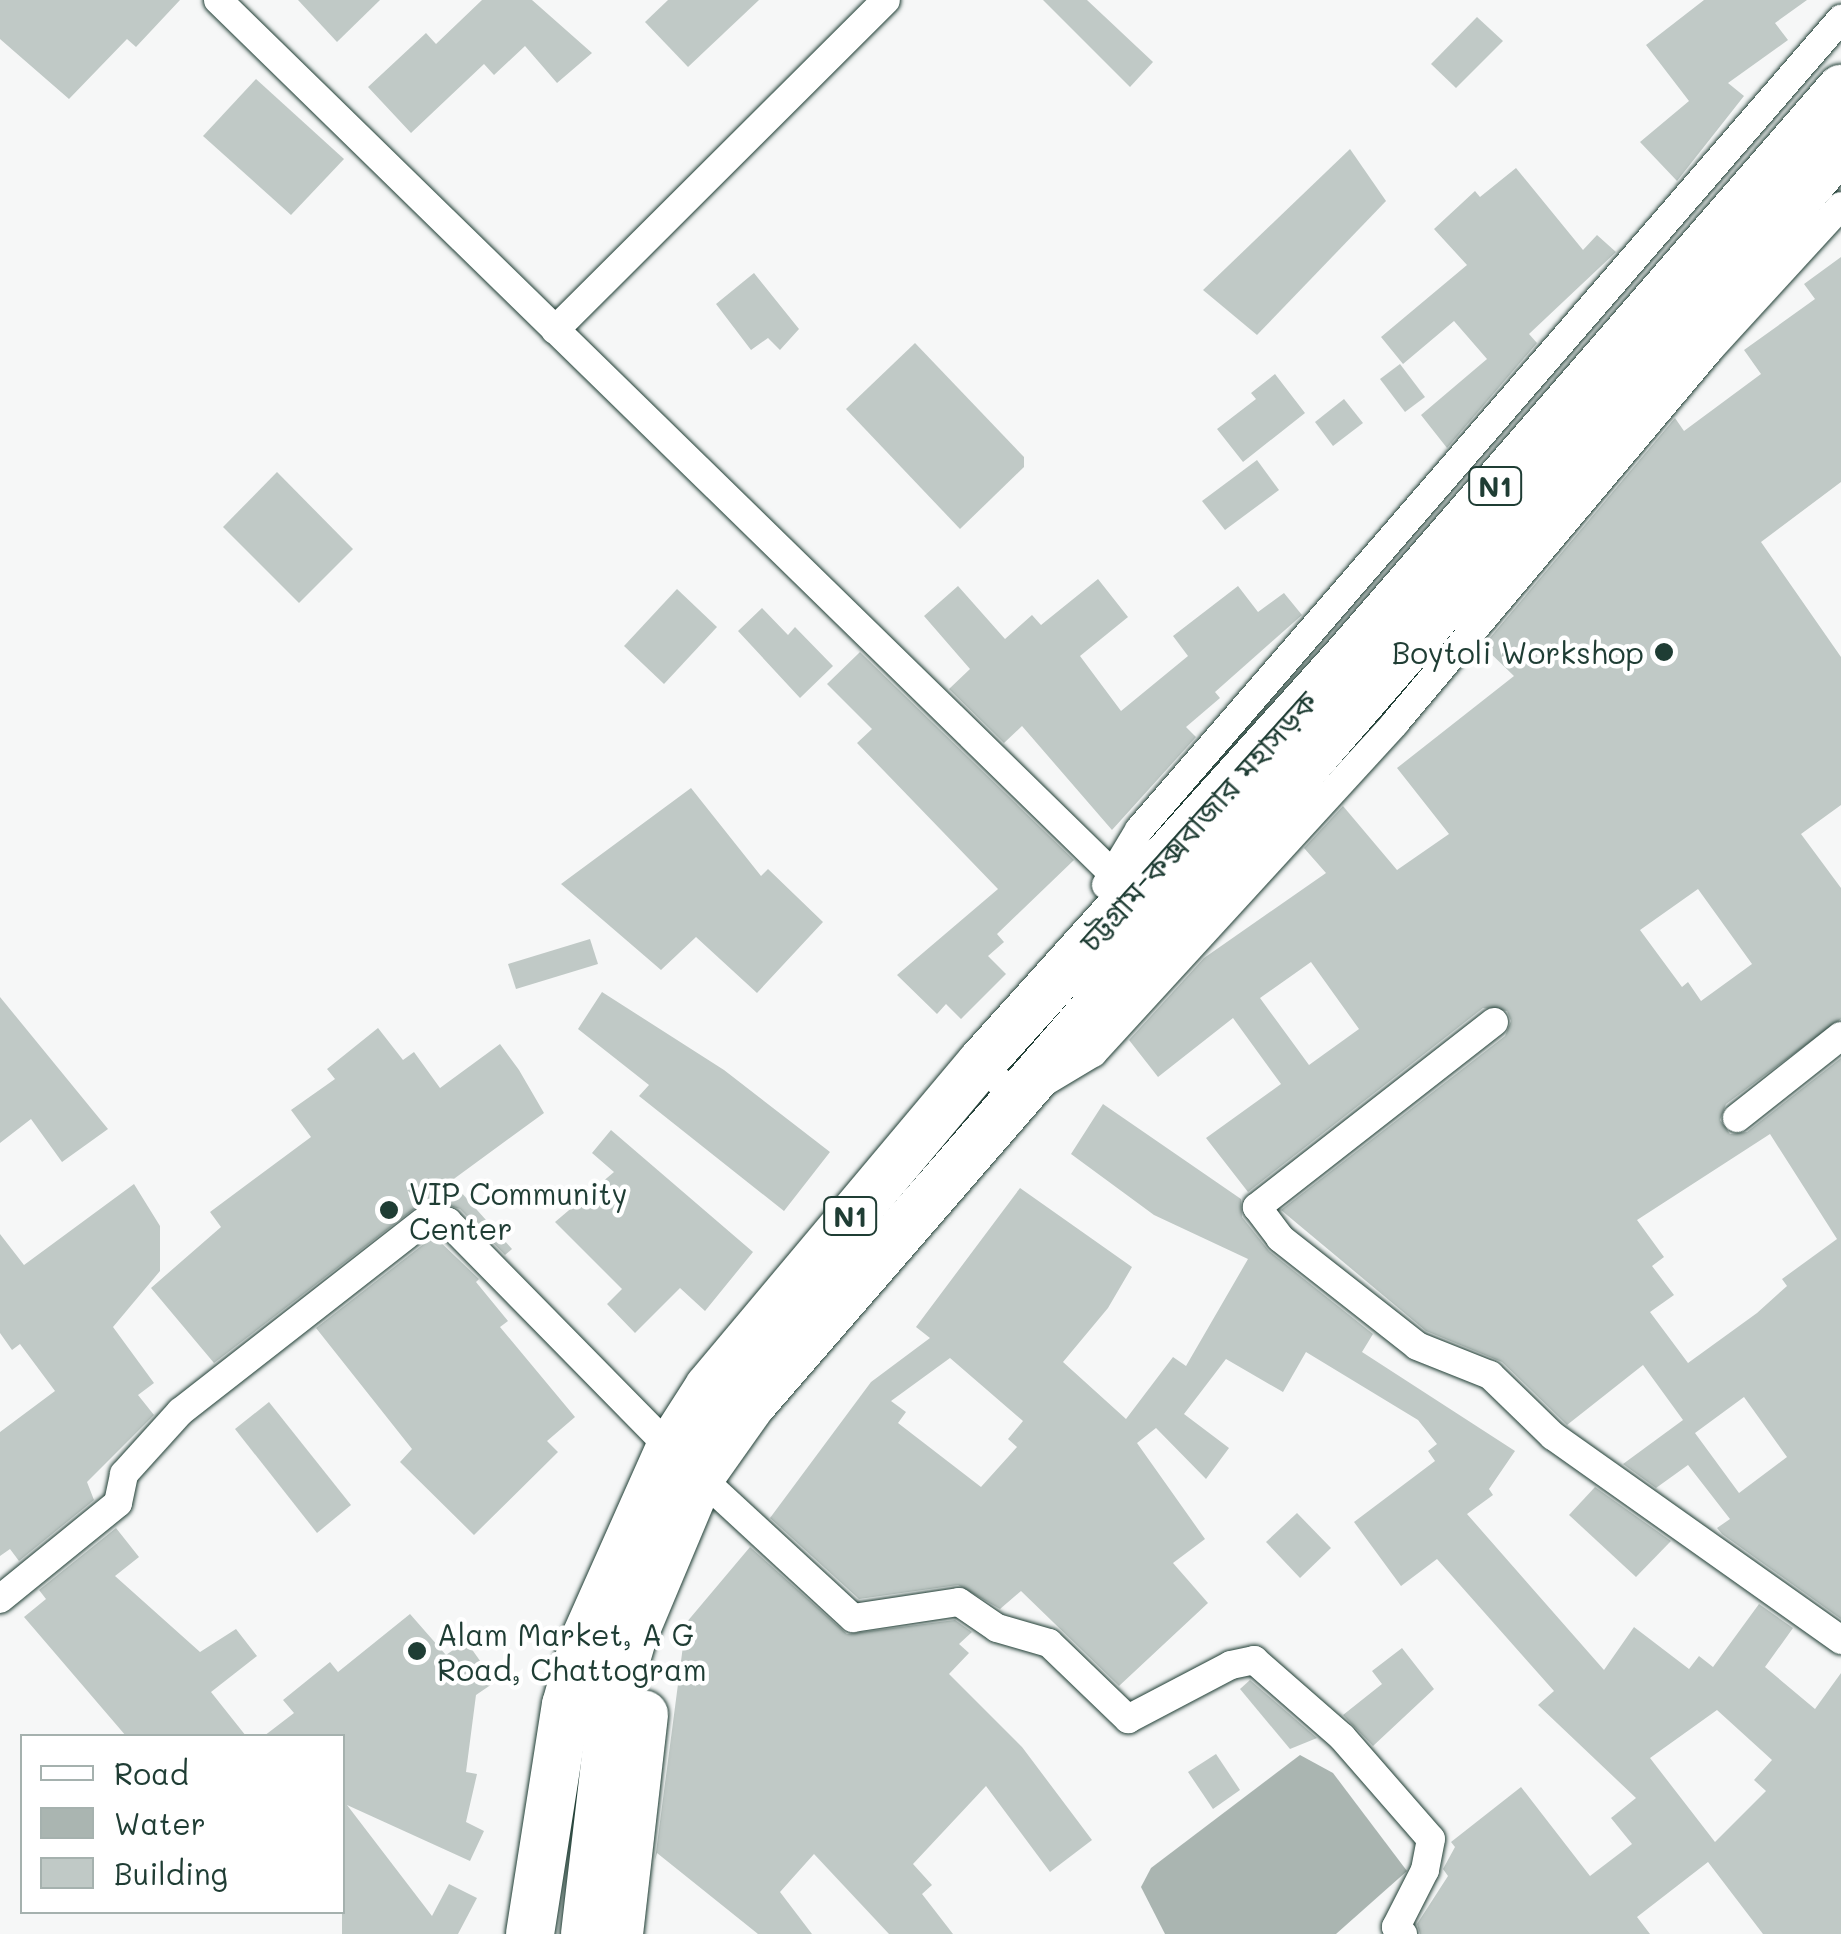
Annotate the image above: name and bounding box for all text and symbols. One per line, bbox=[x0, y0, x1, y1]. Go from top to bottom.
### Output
road number: N1 bbox=[1468, 463, 1522, 509]
place label: Boytoli Workshop bbox=[1392, 634, 1644, 670]
marker: Boytoli Workshop bbox=[1653, 641, 1675, 663]
street label: চট্টগ্রাম-কক্সবাজার মহাসড়ক bbox=[1072, 684, 1324, 958]
place label: VIP Community Center bbox=[409, 1175, 627, 1246]
road number: N1 bbox=[822, 1193, 878, 1239]
marker: VIP Community Center bbox=[378, 1199, 400, 1221]
place label: Alam Market, A G Road, Chattogram bbox=[437, 1616, 707, 1686]
marker: Alam Market, A G Road, Chattogram bbox=[406, 1640, 428, 1662]
legend bbox=[20, 1734, 345, 1914]
text: Road bbox=[114, 1753, 189, 1793]
text: Water bbox=[114, 1803, 206, 1843]
text: Building bbox=[114, 1853, 228, 1893]

